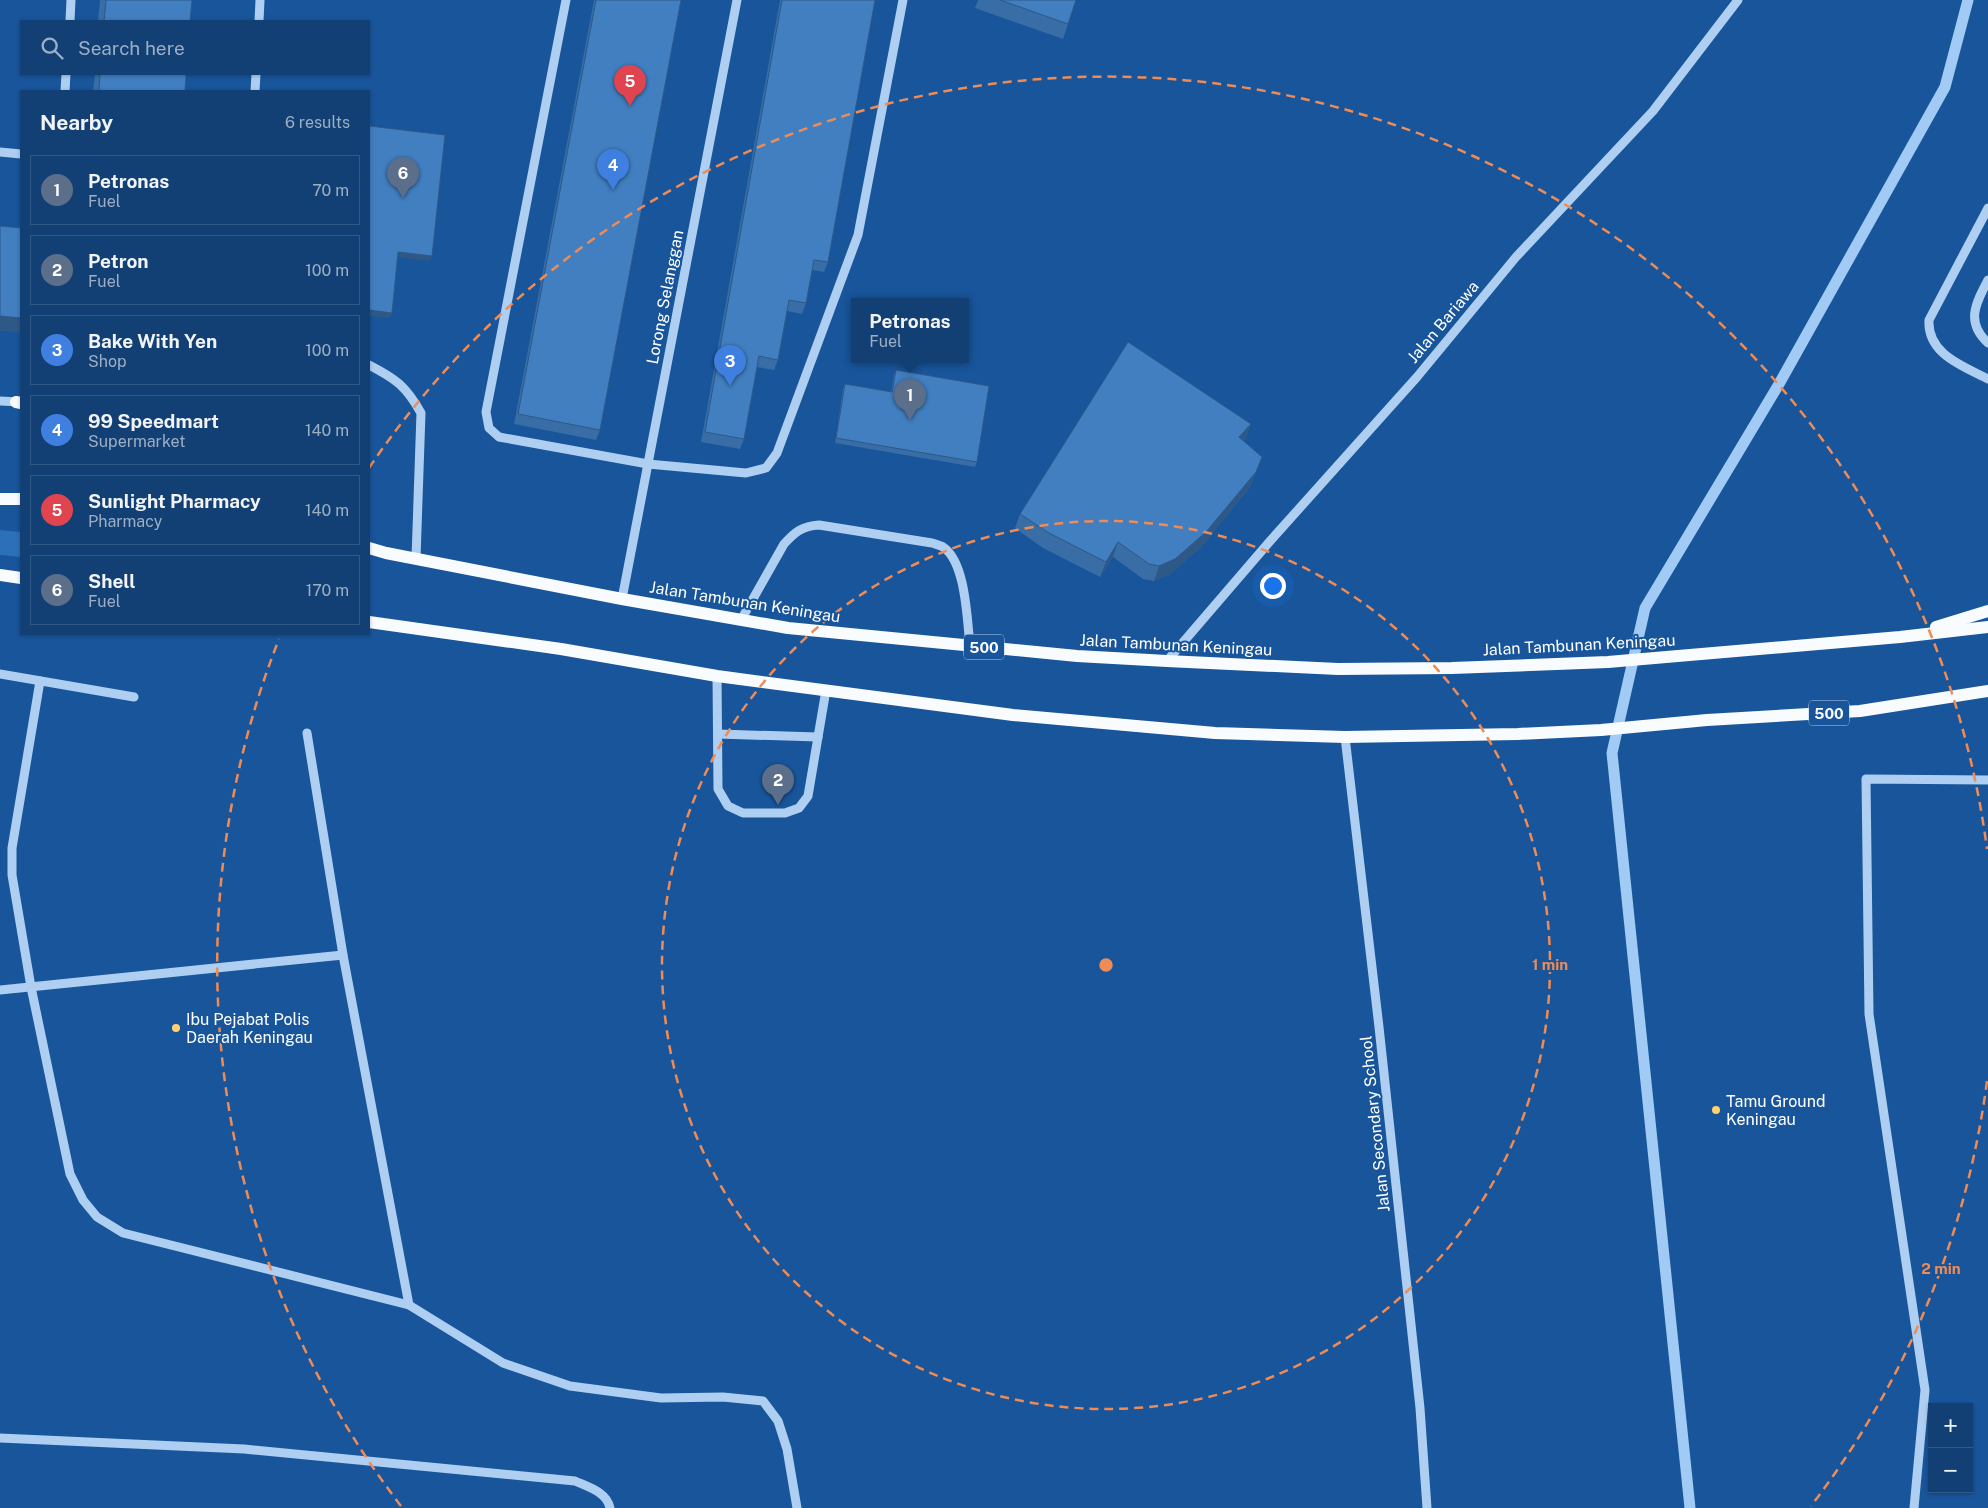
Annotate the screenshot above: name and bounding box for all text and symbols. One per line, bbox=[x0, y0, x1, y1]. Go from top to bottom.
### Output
search box bbox=[20, 20, 370, 75]
icon: search bbox=[38, 34, 66, 62]
text: Search here bbox=[78, 37, 185, 59]
pin: 5 bbox=[614, 65, 646, 106]
text: Nearby bbox=[40, 110, 113, 135]
text: 6 results bbox=[285, 113, 350, 132]
pin: 4 bbox=[597, 149, 629, 190]
pin: 6 bbox=[387, 157, 419, 198]
text: Petronas bbox=[88, 170, 169, 192]
text: 1 bbox=[54, 181, 60, 200]
text: 70 m bbox=[312, 181, 349, 200]
text: Fuel bbox=[88, 192, 121, 211]
street label: Lorong Selanggan bbox=[643, 228, 687, 366]
text: Petron bbox=[88, 250, 149, 272]
text: 2 bbox=[52, 261, 62, 280]
text: 100 m bbox=[305, 261, 349, 280]
text: Fuel bbox=[88, 272, 121, 291]
street label: Jalan Bariawa bbox=[1403, 277, 1483, 367]
popup bbox=[851, 298, 969, 363]
text: Petronas bbox=[869, 310, 951, 332]
text: Bake With Yen bbox=[88, 330, 217, 352]
text: Fuel bbox=[869, 332, 902, 351]
text: 3 bbox=[52, 341, 62, 360]
text: 100 m bbox=[305, 341, 349, 360]
pin: 3 bbox=[714, 345, 746, 386]
text: Shop bbox=[88, 352, 127, 371]
pin: 1 bbox=[894, 379, 926, 420]
text: 99 Speedmart bbox=[88, 410, 219, 432]
text: 4 bbox=[52, 421, 62, 440]
text: 140 m bbox=[305, 421, 349, 440]
text: Supermarket bbox=[88, 432, 185, 451]
text: Sunlight Pharmacy bbox=[88, 490, 261, 512]
text: 5 bbox=[52, 501, 62, 520]
text: 140 m bbox=[305, 501, 349, 520]
text: Pharmacy bbox=[88, 512, 162, 531]
text: Shell bbox=[88, 570, 136, 592]
your location bbox=[1260, 573, 1286, 599]
street label: Jalan Tambunan Keningau bbox=[648, 578, 842, 626]
text: 6 bbox=[52, 581, 62, 600]
text: 170 m bbox=[306, 581, 349, 600]
text: Fuel bbox=[88, 592, 121, 611]
street label: Jalan Tambunan Keningau bbox=[1079, 630, 1273, 660]
street label: Jalan Tambunan Keningau bbox=[1482, 630, 1676, 660]
road number: 500 bbox=[964, 634, 1004, 660]
road number: 500 bbox=[1809, 700, 1849, 726]
pin: 2 bbox=[762, 764, 794, 805]
centre of rings bbox=[1097, 956, 1115, 974]
text: 1 min bbox=[1532, 956, 1568, 973]
place label: Ibu Pejabat Polis Daerah Keningau bbox=[186, 1010, 313, 1047]
marker: Ibu Pejabat Polis Daerah Keningau bbox=[170, 1022, 182, 1034]
street label: Jalan Secondary School bbox=[1356, 1035, 1394, 1213]
place label: Tamu Ground Keningau bbox=[1726, 1092, 1825, 1129]
marker: Tamu Ground Keningau bbox=[1710, 1104, 1722, 1116]
text: 2 min bbox=[1921, 1260, 1961, 1277]
map controls bbox=[1928, 1403, 1973, 1493]
button: + bbox=[1928, 1403, 1973, 1448]
button: − bbox=[1928, 1448, 1973, 1493]

